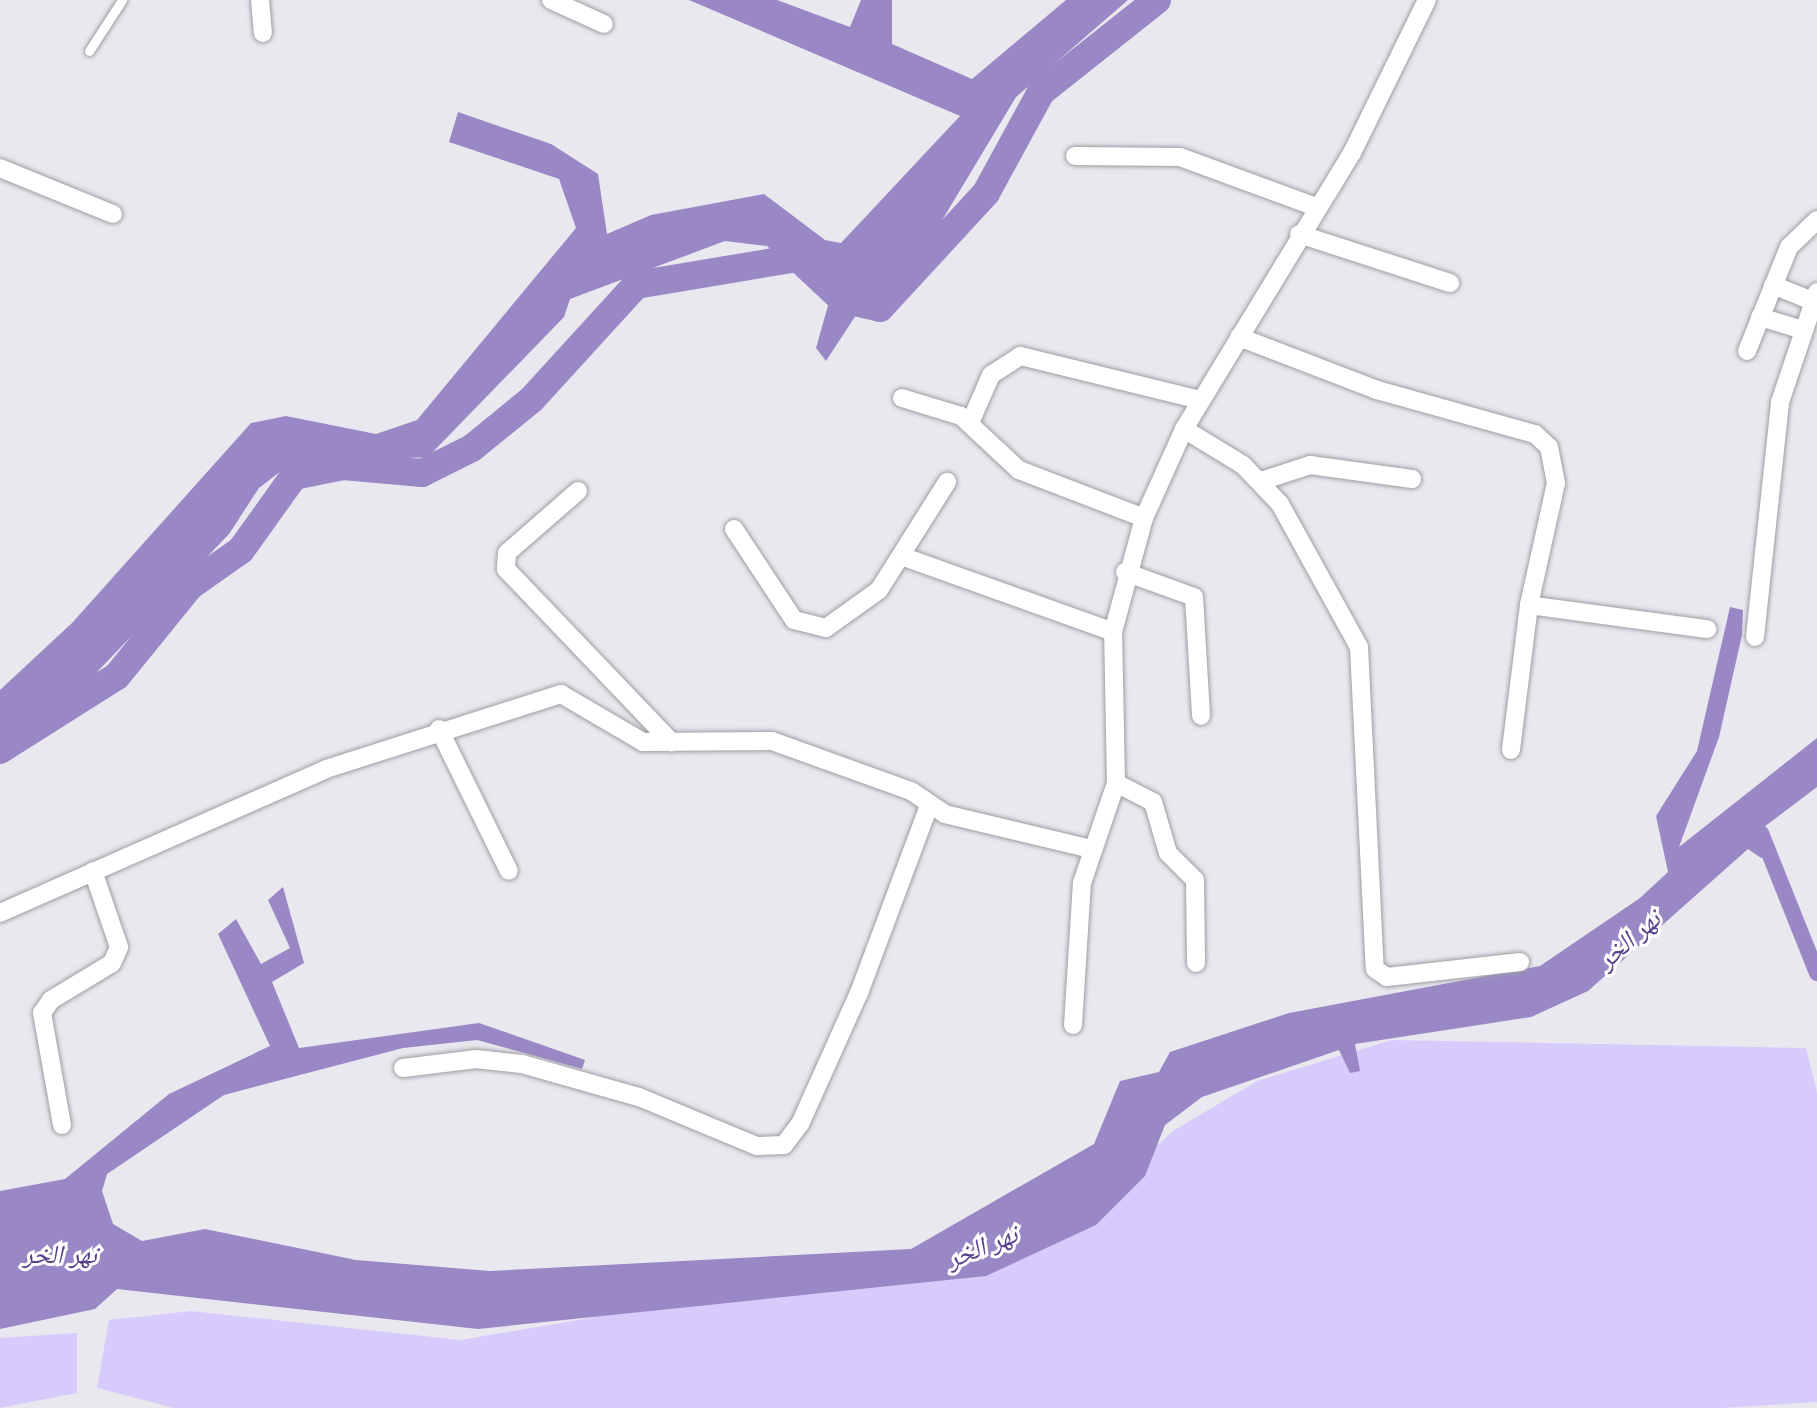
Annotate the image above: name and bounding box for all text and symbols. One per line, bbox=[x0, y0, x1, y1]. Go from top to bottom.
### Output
water label: نهر الخر bbox=[1591, 904, 1667, 976]
water label: نهر الخر bbox=[942, 1219, 1022, 1275]
water label: نهر الخر bbox=[23, 1239, 97, 1271]

